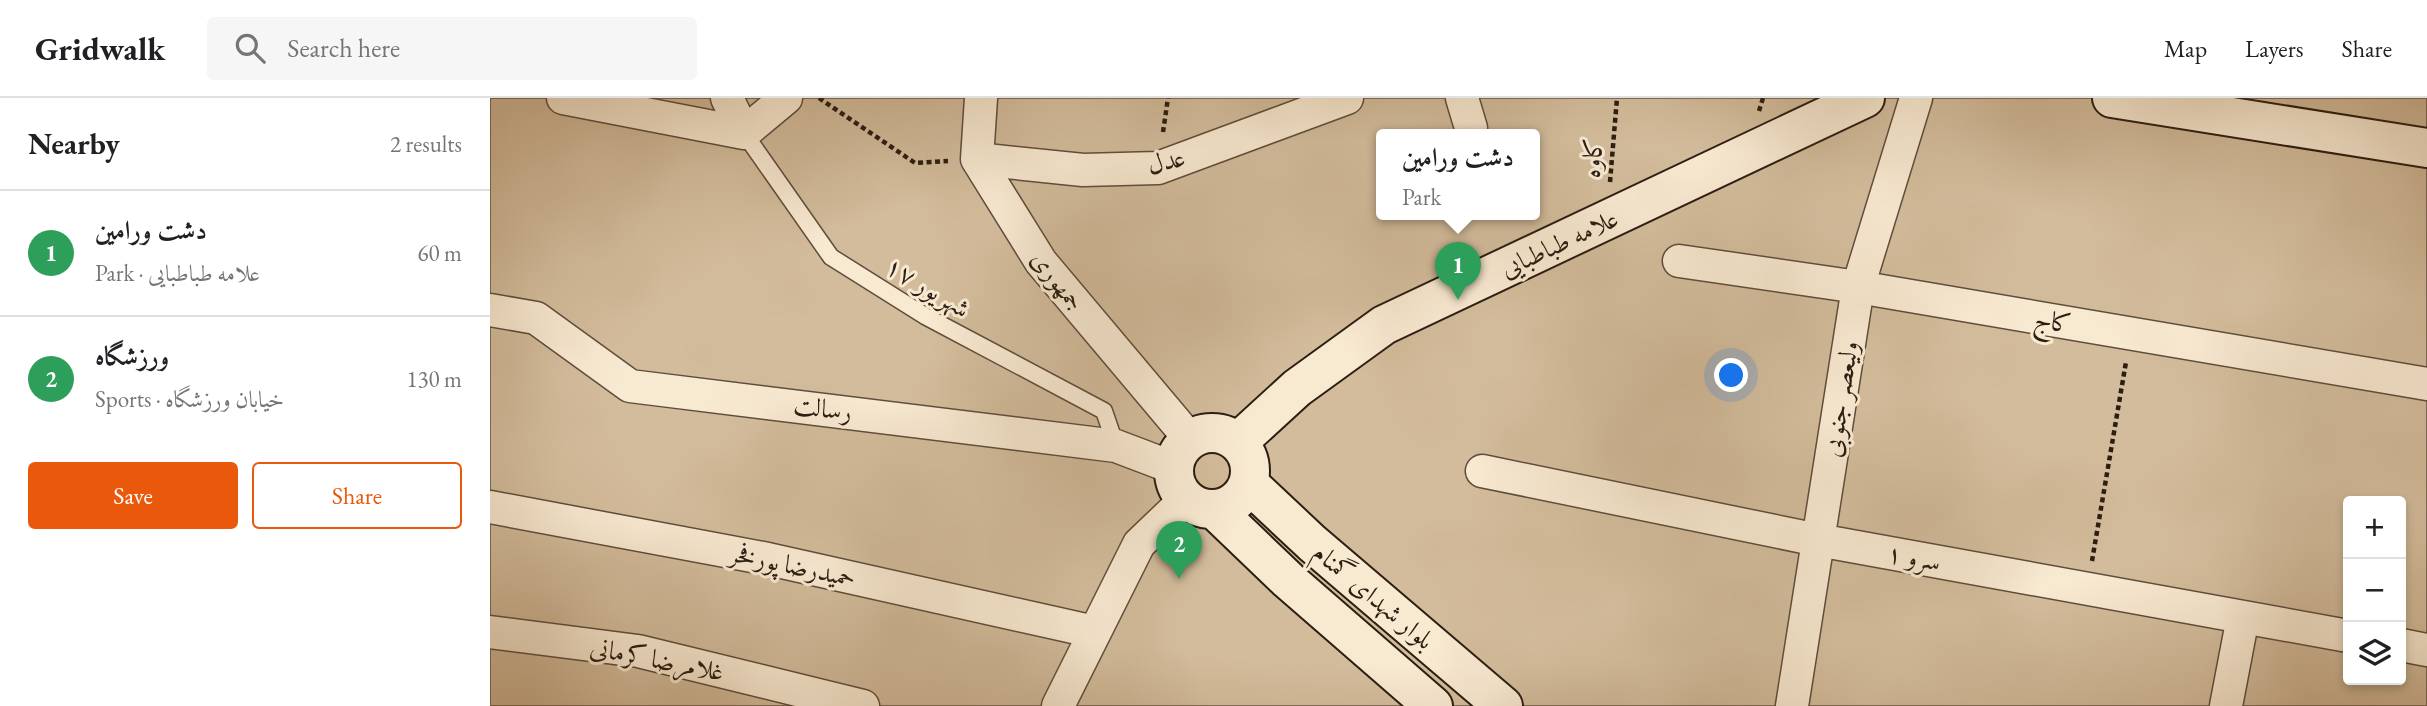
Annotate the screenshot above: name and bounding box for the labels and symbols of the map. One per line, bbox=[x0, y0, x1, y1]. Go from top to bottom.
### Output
street label: کاوه bbox=[1573, 137, 1611, 179]
street label: عدل bbox=[1143, 140, 1189, 182]
street label: علامه طباطبایی bbox=[1495, 201, 1623, 285]
pin: 1 bbox=[1435, 242, 1481, 300]
street label: جمهوری bbox=[1024, 243, 1092, 317]
street label: ۱۷ شهریور bbox=[879, 249, 977, 325]
street label: کاج bbox=[2030, 301, 2074, 348]
street label: ولیعصر جنوبی bbox=[1814, 338, 1868, 460]
your location bbox=[1714, 358, 1748, 392]
street label: رسالت bbox=[792, 388, 854, 428]
pin: 2 bbox=[1156, 521, 1202, 579]
street label: حمیدرضا پورفخر bbox=[724, 534, 859, 597]
street label: بلوار شهدای گمنام bbox=[1302, 535, 1442, 661]
street label: سرو ۱ bbox=[1884, 536, 1944, 578]
street label: غلامرضا کرمانی bbox=[587, 629, 727, 690]

